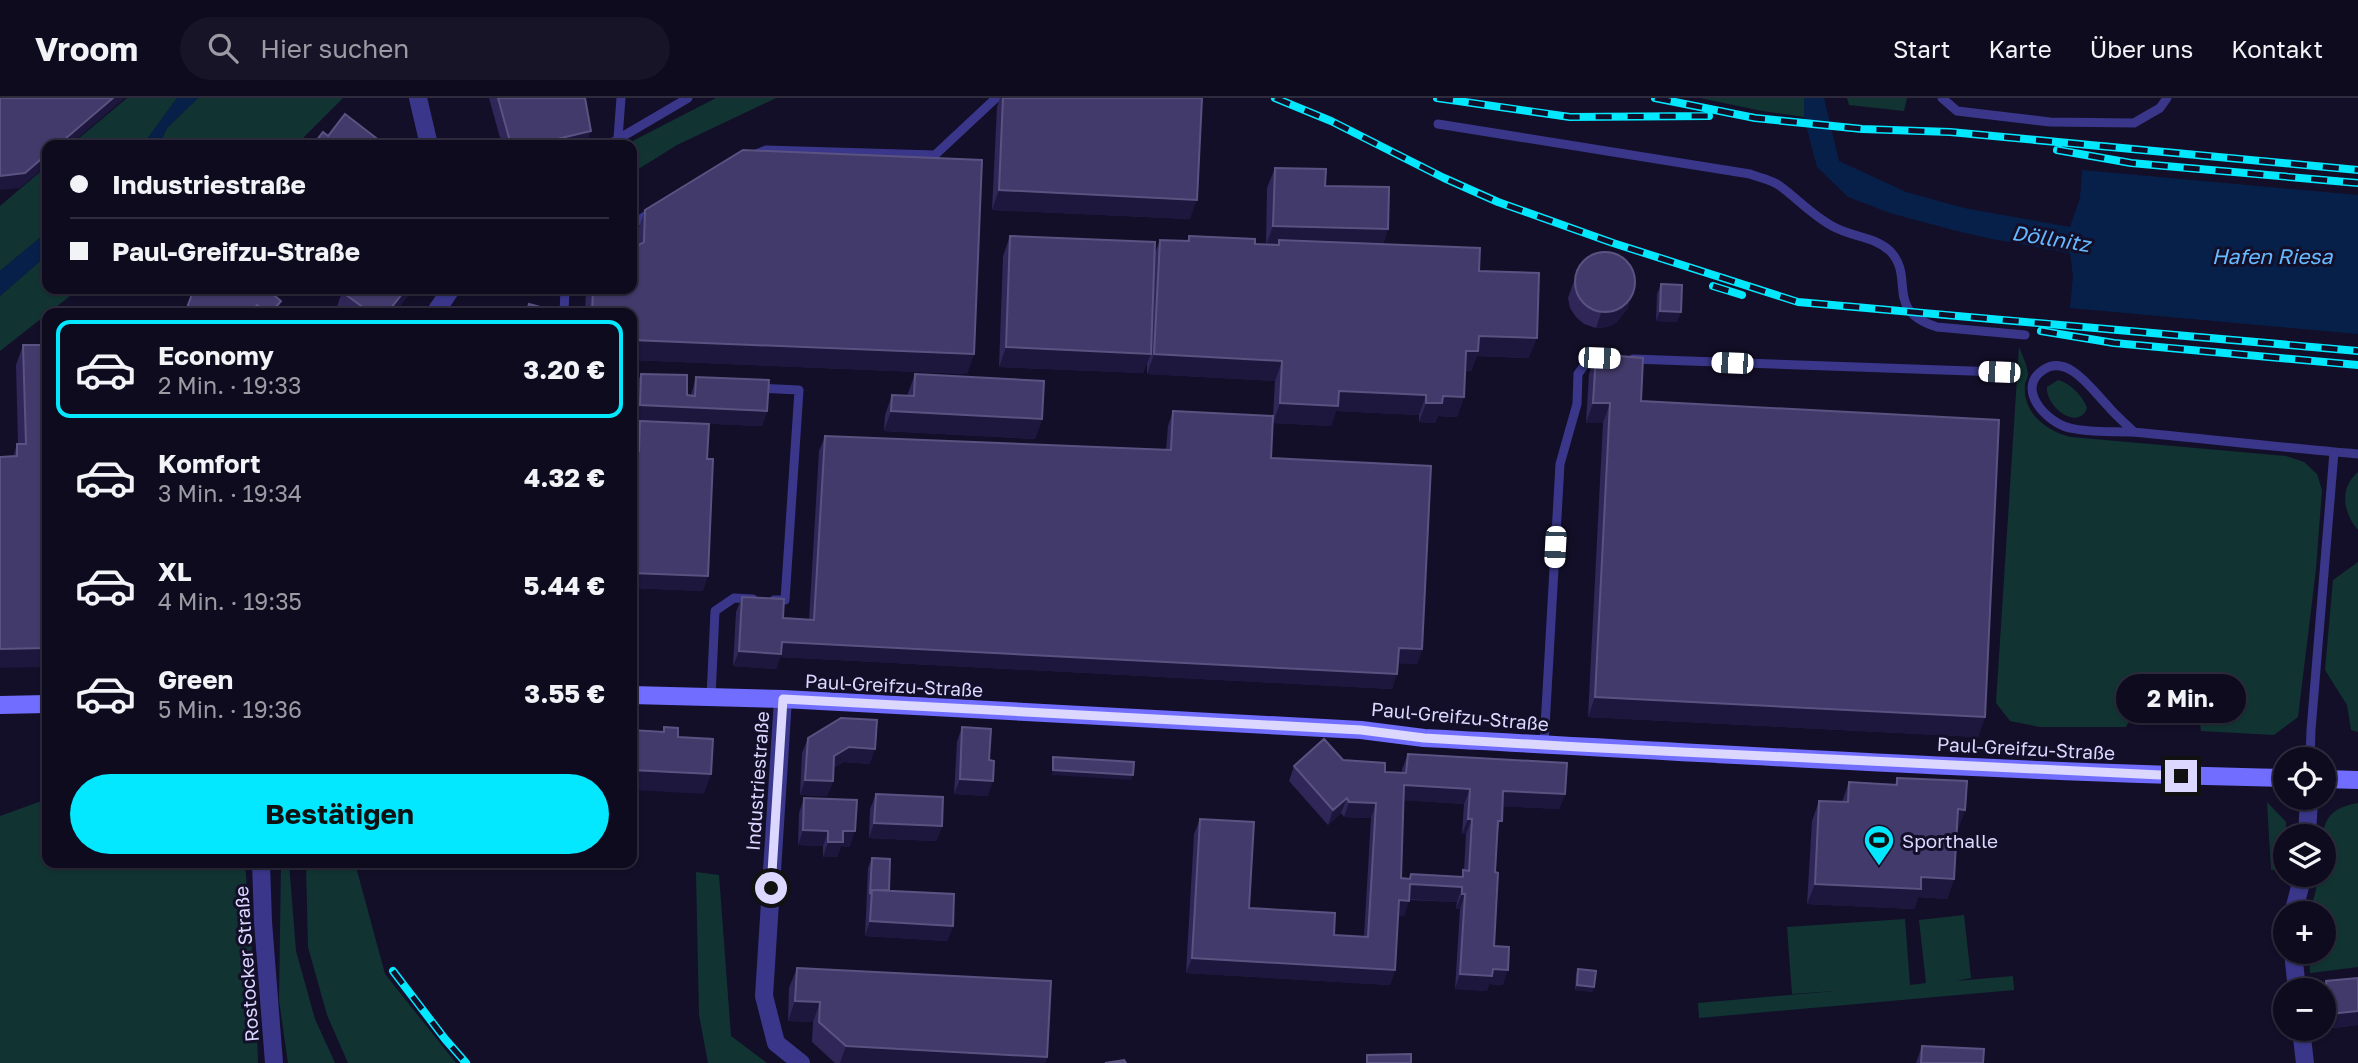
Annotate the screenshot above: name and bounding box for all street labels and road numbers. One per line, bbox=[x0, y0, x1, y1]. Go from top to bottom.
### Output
street label: Paul-Greifzu-Straße bbox=[804, 669, 984, 701]
street label: Paul-Greifzu-Straße bbox=[1370, 697, 1550, 735]
street label: Industriestraße bbox=[741, 711, 773, 851]
street label: Paul-Greifzu-Straße bbox=[1936, 732, 2116, 764]
street label: Rostocker Straße bbox=[229, 885, 263, 1043]

